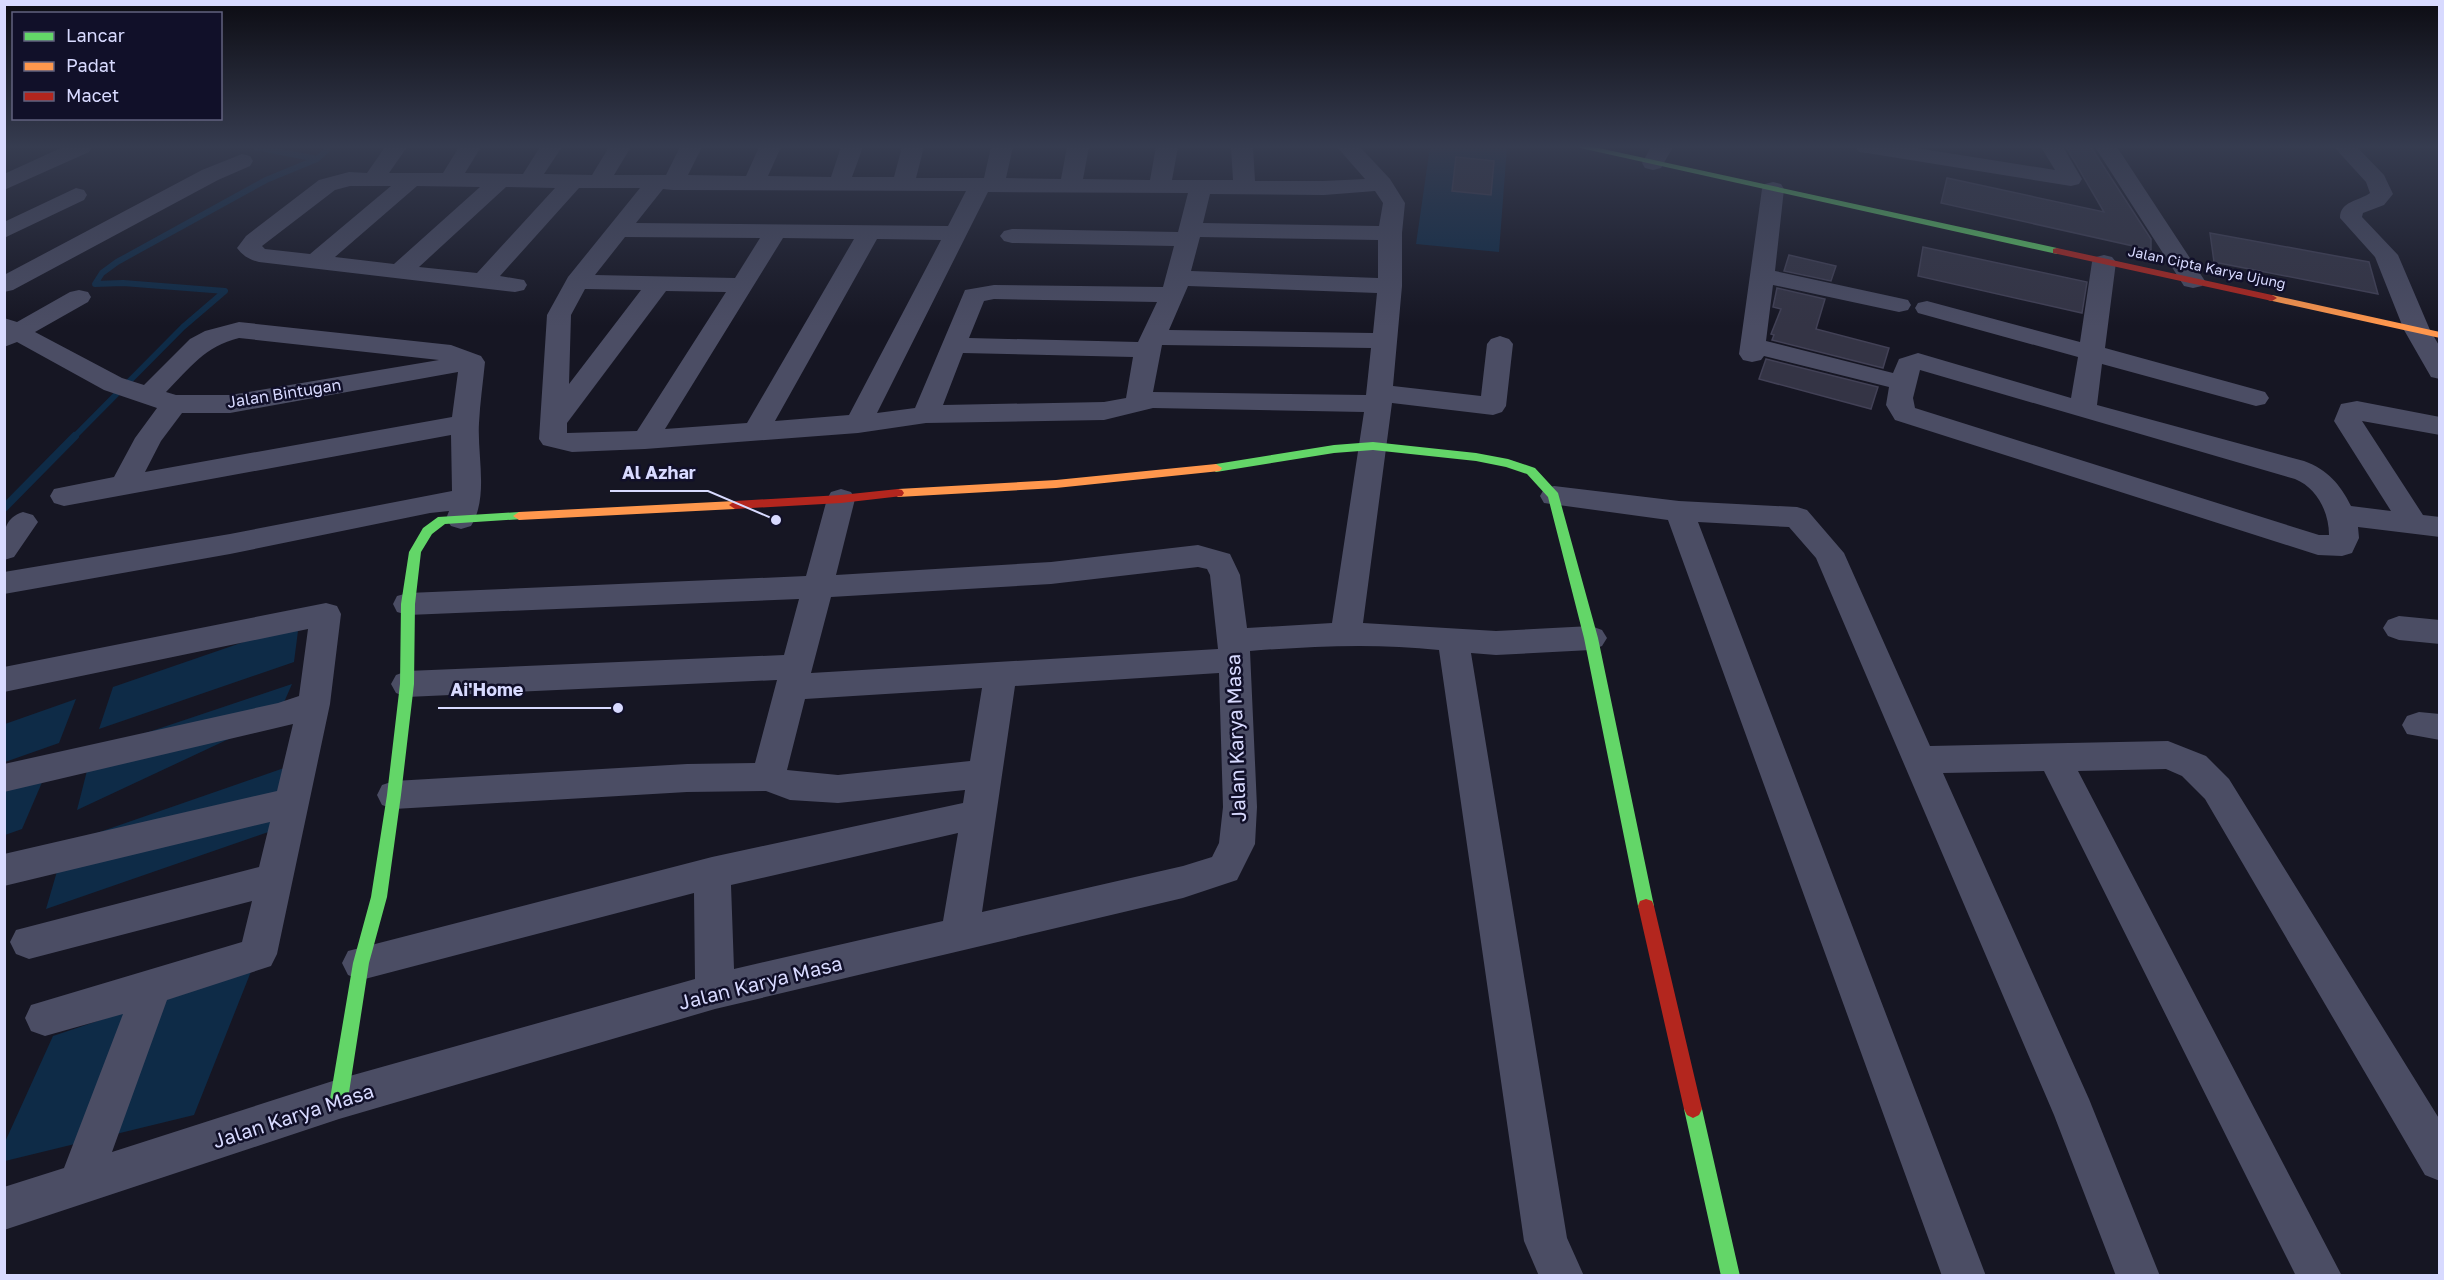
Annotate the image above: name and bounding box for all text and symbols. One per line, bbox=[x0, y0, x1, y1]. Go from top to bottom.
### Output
legend bbox=[12, 12, 222, 120]
text: Lancar bbox=[66, 24, 125, 46]
text: Padat bbox=[66, 54, 116, 76]
text: Macet bbox=[66, 84, 119, 106]
street label: Jalan Cipta Karya Ujung bbox=[2127, 242, 2287, 292]
street label: Jalan Bintugan bbox=[225, 374, 343, 412]
callout: Al Azhar bbox=[610, 455, 708, 491]
text: Al Azhar bbox=[622, 461, 696, 483]
street label: Jalan Karya Masa bbox=[1220, 654, 1250, 822]
callout: Ai'Home bbox=[438, 672, 535, 708]
text: Ai'Home bbox=[451, 678, 524, 700]
street label: Jalan Karya Masa bbox=[676, 950, 844, 1014]
street label: Jalan Karya Masa bbox=[209, 1078, 377, 1152]

